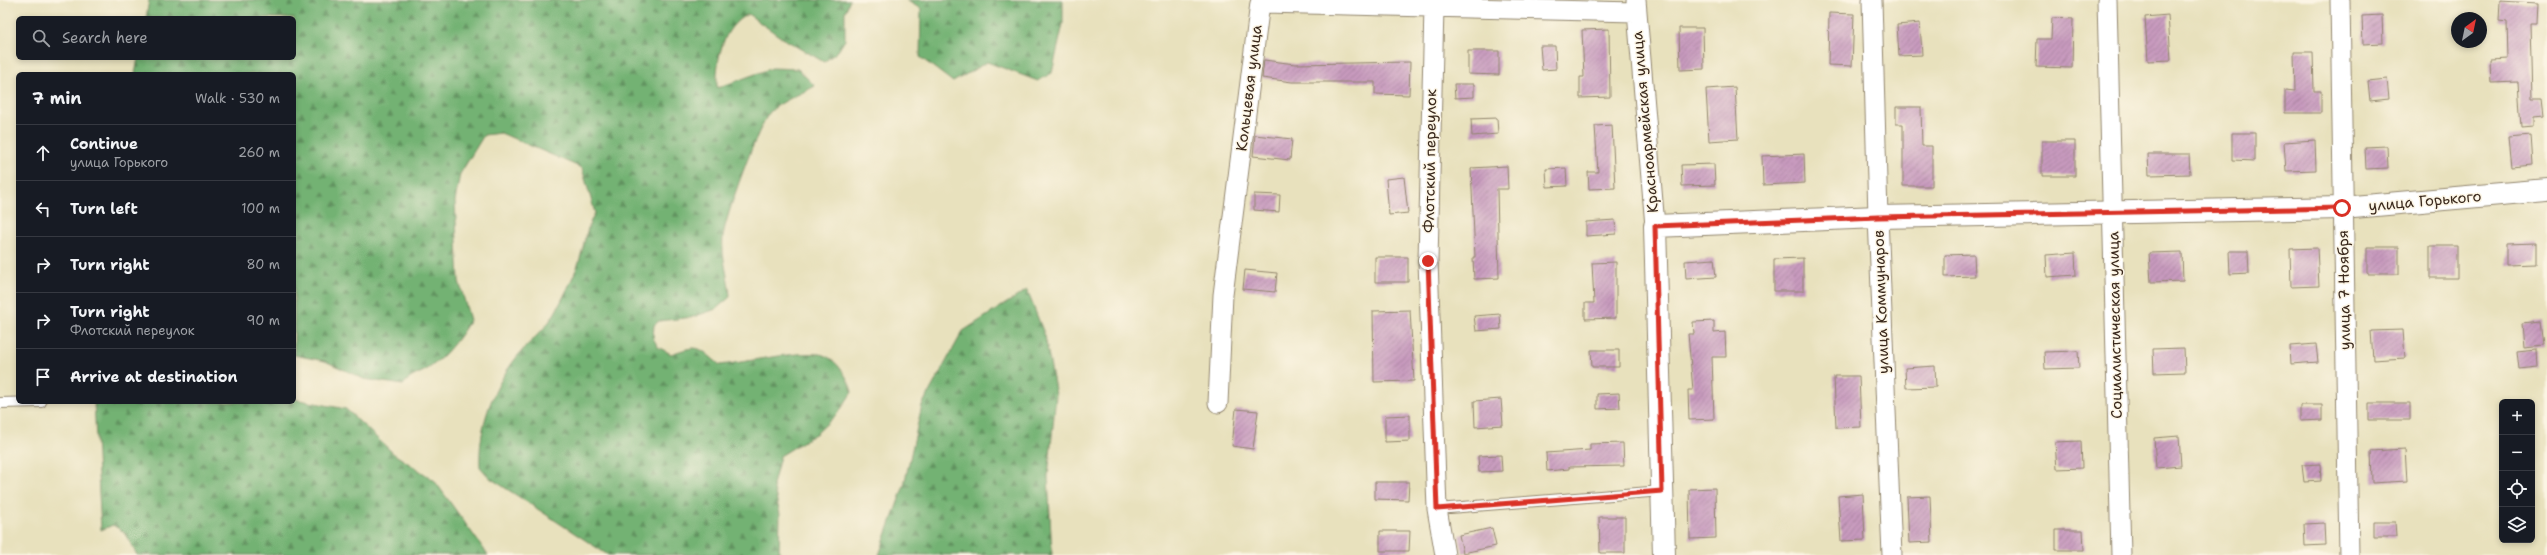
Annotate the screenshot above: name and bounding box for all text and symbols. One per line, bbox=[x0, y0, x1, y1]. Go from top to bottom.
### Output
north arrow bbox=[2451, 12, 2487, 48]
search box bbox=[16, 16, 296, 60]
street label: Кольцевая улица bbox=[1231, 23, 1267, 152]
icon: search bbox=[30, 27, 52, 49]
text: Search here bbox=[62, 28, 148, 48]
street label: Красноармейская улица bbox=[1627, 30, 1663, 214]
text: 7 min bbox=[32, 87, 82, 109]
street label: Флотский переулок bbox=[1419, 89, 1441, 233]
text: Walk · 530 m bbox=[195, 90, 280, 107]
text: Continue bbox=[70, 134, 138, 154]
icon: ahead bbox=[32, 142, 54, 164]
text: 260 m bbox=[238, 144, 280, 161]
text: улица Горького bbox=[70, 154, 168, 171]
street label: улица Горького bbox=[2368, 186, 2482, 216]
icon: left bbox=[32, 198, 54, 220]
text: Turn left bbox=[70, 199, 138, 219]
route start bbox=[2333, 199, 2351, 217]
text: 100 m bbox=[241, 200, 280, 217]
street label: улица Коммунаров bbox=[1868, 230, 1894, 374]
street label: Социалистическая улица bbox=[2103, 230, 2127, 419]
street label: улица 7 Ноября bbox=[2333, 230, 2355, 350]
route end bbox=[1419, 252, 1437, 270]
icon: right bbox=[32, 254, 54, 276]
text: Turn right bbox=[70, 255, 150, 275]
text: 80 m bbox=[246, 256, 280, 273]
text: Turn right bbox=[70, 302, 150, 322]
icon: right bbox=[32, 310, 54, 332]
text: 90 m bbox=[246, 312, 280, 329]
text: Флотский переулок bbox=[70, 322, 195, 339]
icon: arrive bbox=[32, 366, 54, 388]
text: Arrive at destination bbox=[70, 367, 238, 387]
map controls bbox=[2499, 399, 2535, 543]
button: + bbox=[2499, 399, 2535, 435]
button: − bbox=[2499, 435, 2535, 471]
button: locate bbox=[2499, 471, 2535, 507]
button: layers bbox=[2499, 507, 2535, 543]

